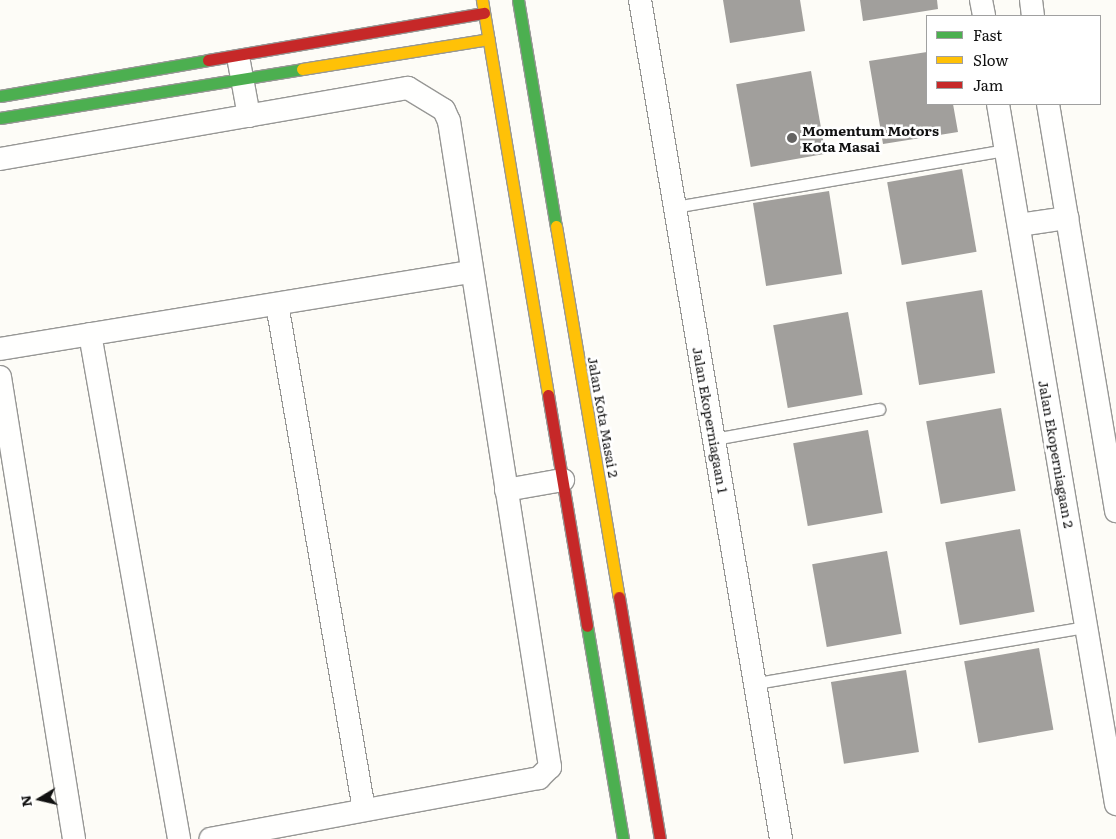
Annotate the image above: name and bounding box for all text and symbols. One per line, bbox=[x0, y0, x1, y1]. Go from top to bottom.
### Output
legend bbox=[926, 15, 1101, 105]
text: Fast bbox=[973, 23, 1002, 46]
text: Slow bbox=[973, 48, 1008, 71]
text: Jam bbox=[973, 73, 1003, 96]
place label: Momentum Motors Kota Masai bbox=[802, 122, 939, 154]
marker: Momentum Motors Kota Masai bbox=[786, 132, 798, 144]
street label: Jalan Ekoperniagaan 1 bbox=[690, 345, 732, 495]
street label: Jalan Kota Masai 2 bbox=[585, 355, 623, 479]
street label: Jalan Ekoperniagaan 2 bbox=[1036, 379, 1078, 529]
north arrow bbox=[15, 774, 65, 824]
text: N bbox=[14, 794, 36, 809]

